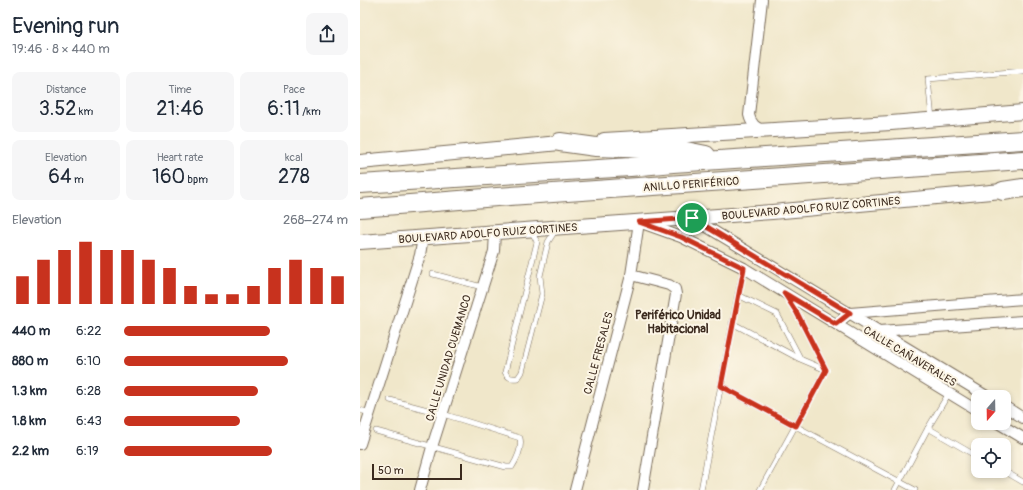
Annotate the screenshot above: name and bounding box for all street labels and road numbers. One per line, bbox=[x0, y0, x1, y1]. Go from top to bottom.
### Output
street label: ANILLO PERIFÉRICO bbox=[643, 175, 740, 194]
street label: BOULEVARD ADOLFO RUIZ CORTINES bbox=[721, 194, 901, 223]
street label: BOULEVARD ADOLFO RUIZ CORTINES bbox=[398, 221, 578, 246]
street label: CALLE UNIDAD CUEMANCO bbox=[423, 294, 474, 423]
street label: CALLE FRESALES bbox=[581, 310, 616, 396]
street label: CALLE CAÑAVERALES bbox=[861, 323, 959, 389]

